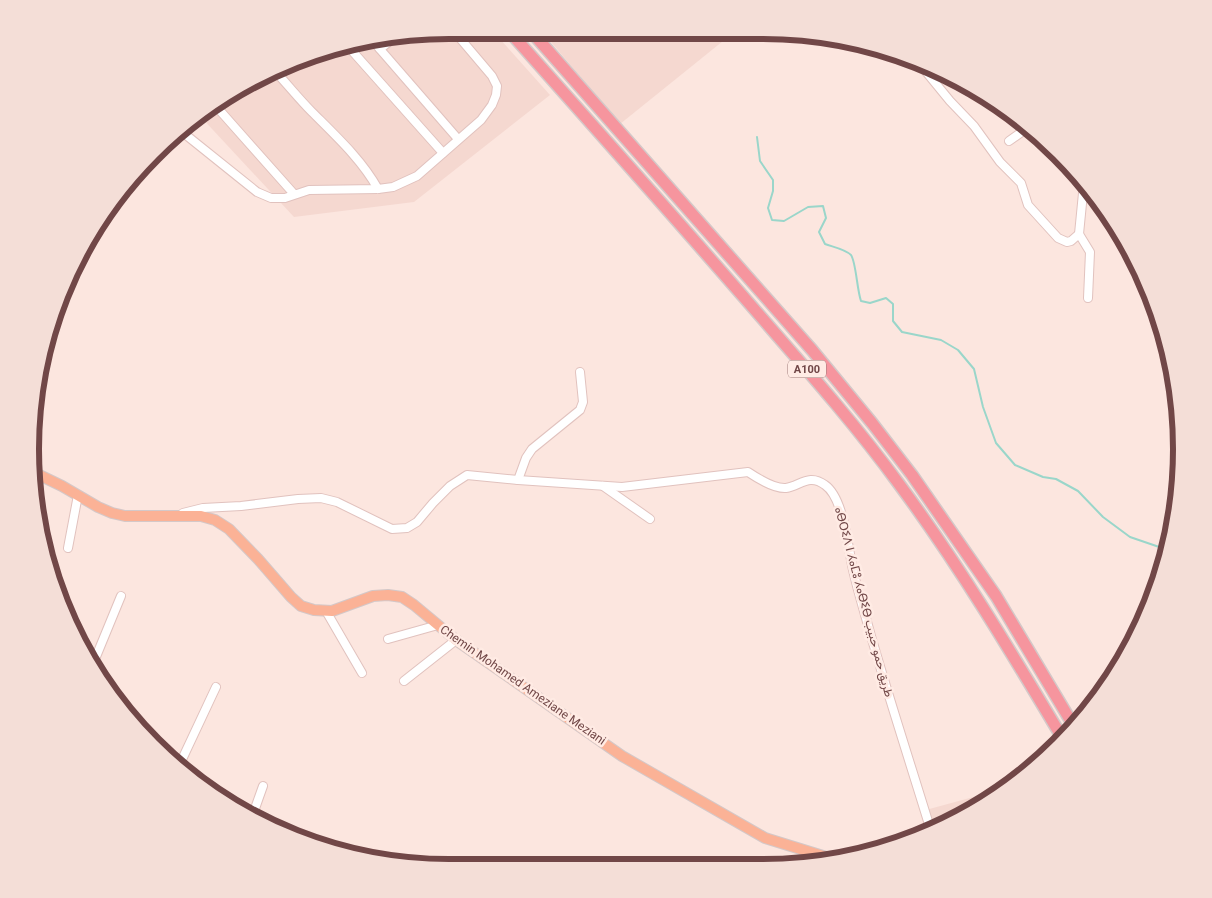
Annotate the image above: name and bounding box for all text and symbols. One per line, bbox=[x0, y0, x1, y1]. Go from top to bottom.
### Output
road number: A100 bbox=[788, 360, 826, 378]
street label: ⴰⴱⵔⵉⴷ ⵏ ⵃⴰⵎⵓ ⵃⴰⴱⵉⴱ طريق حمو حبيب bbox=[831, 505, 896, 699]
street label: Chemin Mohamed Ameziane Meziani bbox=[438, 622, 608, 748]

